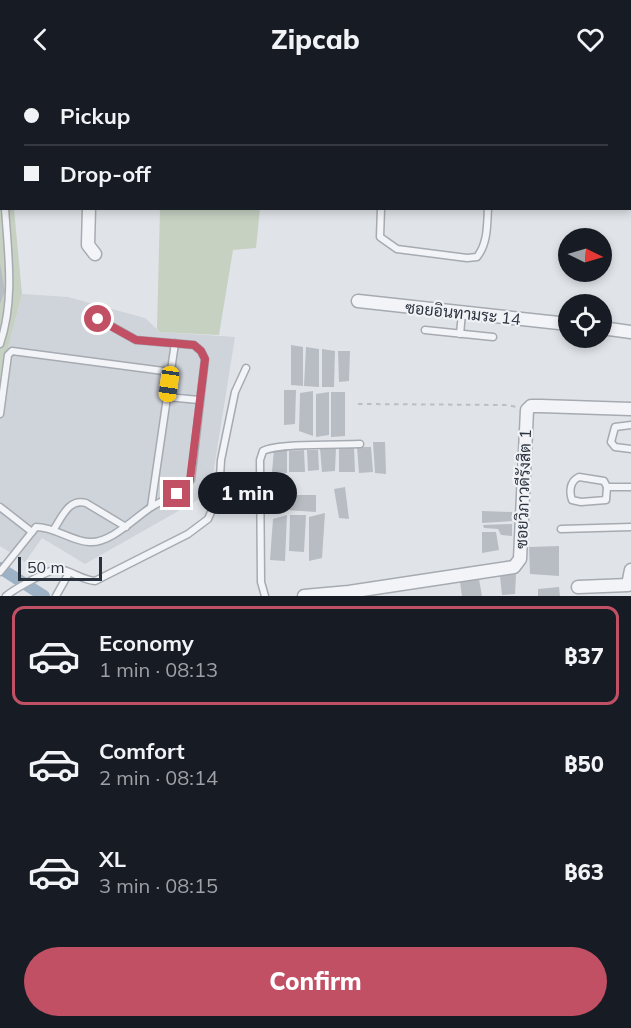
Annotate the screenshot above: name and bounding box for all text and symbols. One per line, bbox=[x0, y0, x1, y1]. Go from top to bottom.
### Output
text: Zipcab bbox=[271, 22, 360, 56]
icon: back bbox=[24, 23, 57, 56]
icon: heart bbox=[574, 23, 607, 56]
text: Pickup bbox=[60, 102, 130, 130]
text: Drop-off bbox=[60, 160, 151, 188]
north arrow bbox=[558, 228, 612, 282]
map controls bbox=[558, 228, 612, 348]
button: locate bbox=[558, 294, 612, 348]
street label: ซอยอินทามระ 14 bbox=[404, 297, 522, 329]
route start bbox=[84, 305, 111, 332]
car bbox=[158, 365, 180, 403]
street label: ซอยวิภาวดีรังสิต 1 bbox=[510, 429, 535, 549]
callout: 1 min bbox=[198, 473, 297, 515]
route end bbox=[163, 480, 190, 507]
text: 1 min bbox=[221, 480, 274, 505]
scale bar bbox=[18, 554, 102, 582]
text: 50 m bbox=[27, 557, 64, 577]
icon: car bbox=[27, 629, 81, 683]
text: Economy bbox=[99, 629, 194, 657]
text: ฿37 bbox=[564, 642, 604, 670]
text: 1 min · 08:13 bbox=[99, 657, 218, 682]
icon: car bbox=[27, 737, 81, 791]
text: Comfort bbox=[99, 737, 185, 765]
text: ฿50 bbox=[564, 750, 604, 778]
text: 2 min · 08:14 bbox=[99, 765, 218, 790]
icon: car bbox=[27, 845, 81, 899]
text: XL bbox=[99, 845, 126, 873]
text: ฿63 bbox=[564, 858, 604, 886]
text: 3 min · 08:15 bbox=[99, 873, 218, 898]
button: Confirm bbox=[24, 947, 607, 1016]

